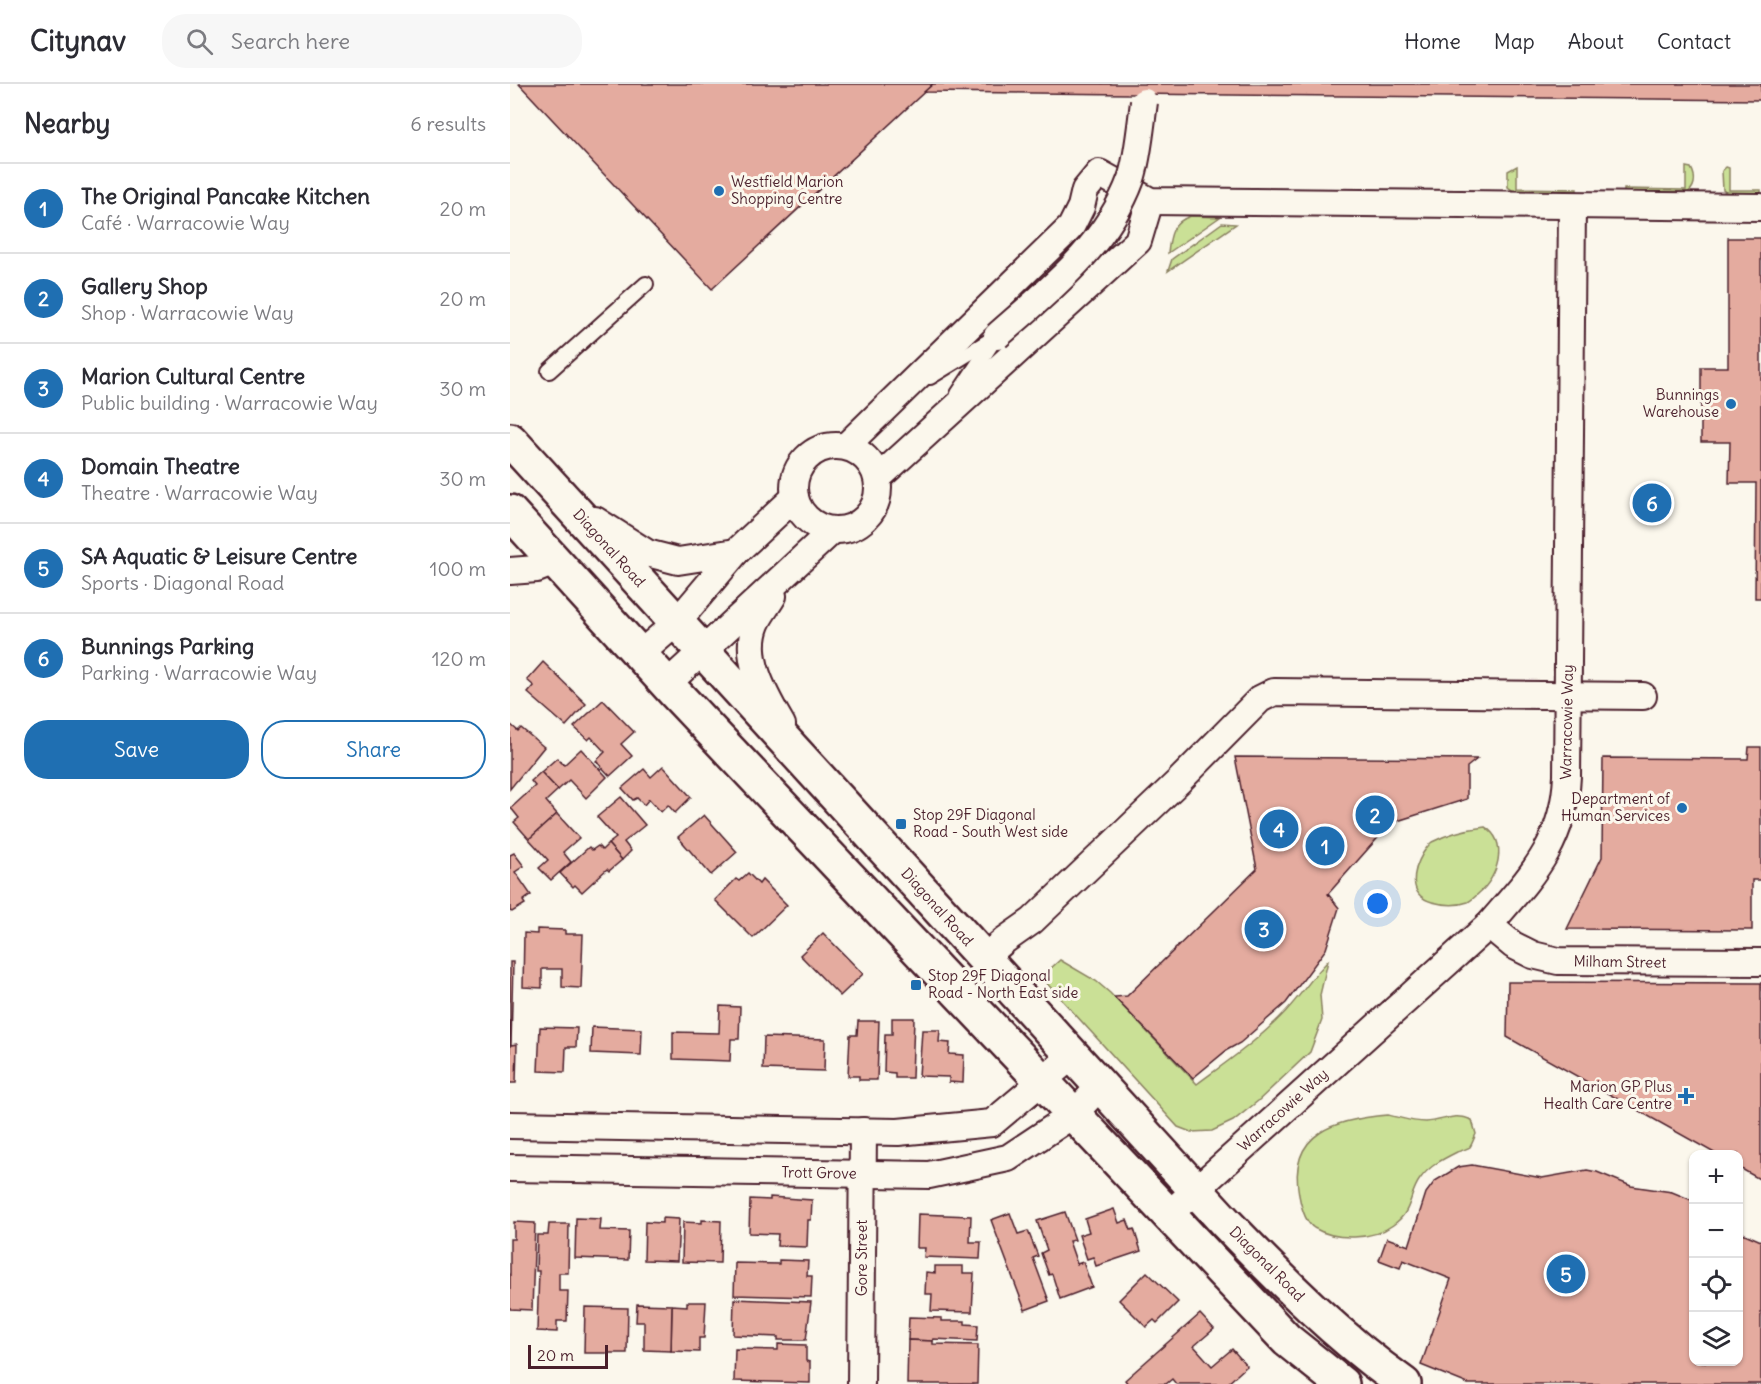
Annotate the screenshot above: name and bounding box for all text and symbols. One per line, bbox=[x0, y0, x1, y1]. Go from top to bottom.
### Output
search box bbox=[162, 14, 582, 68]
text: Citynav bbox=[30, 23, 126, 59]
icon: search bbox=[183, 25, 216, 58]
text: Search here bbox=[231, 27, 350, 55]
text: Home bbox=[1404, 28, 1461, 55]
text: Map bbox=[1494, 28, 1535, 55]
text: About bbox=[1568, 28, 1624, 55]
text: Contact bbox=[1657, 28, 1731, 55]
text: Nearby bbox=[24, 107, 110, 140]
text: 6 results bbox=[410, 111, 486, 136]
place label: Westfield Marion Shopping Centre bbox=[731, 172, 844, 208]
text: The Original Pancake Kitchen bbox=[81, 182, 370, 210]
marker: Westfield Marion Shopping Centre bbox=[712, 184, 726, 198]
text: 1 bbox=[40, 196, 47, 221]
text: 20 m bbox=[440, 196, 486, 221]
text: Café · Warracowie Way bbox=[81, 210, 290, 235]
text: Gallery Shop bbox=[81, 272, 208, 300]
text: 2 bbox=[38, 286, 49, 311]
text: 20 m bbox=[440, 286, 486, 311]
text: Shop · Warracowie Way bbox=[81, 300, 294, 325]
text: Marion Cultural Centre bbox=[81, 362, 305, 390]
text: 3 bbox=[38, 376, 49, 401]
text: 30 m bbox=[439, 376, 486, 401]
place label: Bunnings Warehouse bbox=[1643, 385, 1719, 421]
text: Public building · Warracowie Way bbox=[81, 390, 378, 415]
marker: Bunnings Warehouse bbox=[1724, 397, 1738, 411]
text: Domain Theatre bbox=[81, 452, 240, 480]
text: 4 bbox=[38, 466, 49, 491]
text: 30 m bbox=[439, 466, 486, 491]
text: Theatre · Warracowie Way bbox=[81, 480, 318, 505]
pin: 6 bbox=[1632, 480, 1672, 526]
street label: Diagonal Road bbox=[569, 505, 650, 591]
text: SA Aquatic & Leisure Centre bbox=[81, 542, 357, 570]
text: 5 bbox=[38, 556, 49, 581]
text: 100 m bbox=[429, 556, 486, 581]
text: Sports · Diagonal Road bbox=[81, 570, 284, 595]
text: Bunnings Parking bbox=[81, 632, 254, 660]
text: 6 bbox=[38, 646, 49, 671]
text: 120 m bbox=[432, 646, 486, 671]
text: Parking · Warracowie Way bbox=[81, 660, 317, 685]
street label: Warracowie Way bbox=[1556, 664, 1577, 780]
button: Save bbox=[24, 720, 249, 779]
button: Share bbox=[261, 720, 486, 779]
place label: Department of Human Services bbox=[1561, 789, 1671, 825]
pin: 2 bbox=[1356, 792, 1394, 838]
marker: Department of Human Services bbox=[1675, 801, 1689, 815]
place label: Stop 29F Diagonal Road - South West side bbox=[913, 805, 1068, 841]
pin: 4 bbox=[1260, 806, 1298, 852]
marker: Stop 29F Diagonal Road - South West side bbox=[894, 817, 908, 831]
pin: 1 bbox=[1306, 824, 1344, 868]
street label: Diagonal Road bbox=[897, 864, 978, 950]
your location bbox=[1363, 889, 1392, 918]
pin: 3 bbox=[1244, 906, 1284, 952]
street label: Milham Street bbox=[1573, 951, 1667, 972]
place label: Stop 29F Diagonal Road - North East side bbox=[928, 966, 1078, 1002]
marker: Stop 29F Diagonal Road - North East side bbox=[909, 978, 923, 992]
street label: Warracowie Way bbox=[1234, 1064, 1332, 1155]
place label: Marion GP Plus Health Care Centre bbox=[1543, 1077, 1672, 1113]
marker: Marion GP Plus Health Care Centre bbox=[1677, 1087, 1695, 1105]
map controls bbox=[1689, 1150, 1743, 1366]
button: + bbox=[1689, 1150, 1743, 1204]
street label: Trott Grove bbox=[781, 1162, 857, 1183]
button: − bbox=[1689, 1204, 1743, 1258]
street label: Gore Street bbox=[852, 1220, 871, 1296]
street label: Diagonal Road bbox=[1226, 1222, 1309, 1305]
pin: 5 bbox=[1546, 1252, 1586, 1296]
button: locate bbox=[1689, 1258, 1743, 1312]
button: layers bbox=[1689, 1312, 1743, 1366]
scale bar bbox=[528, 1342, 608, 1370]
text: 20 m bbox=[537, 1345, 574, 1365]

